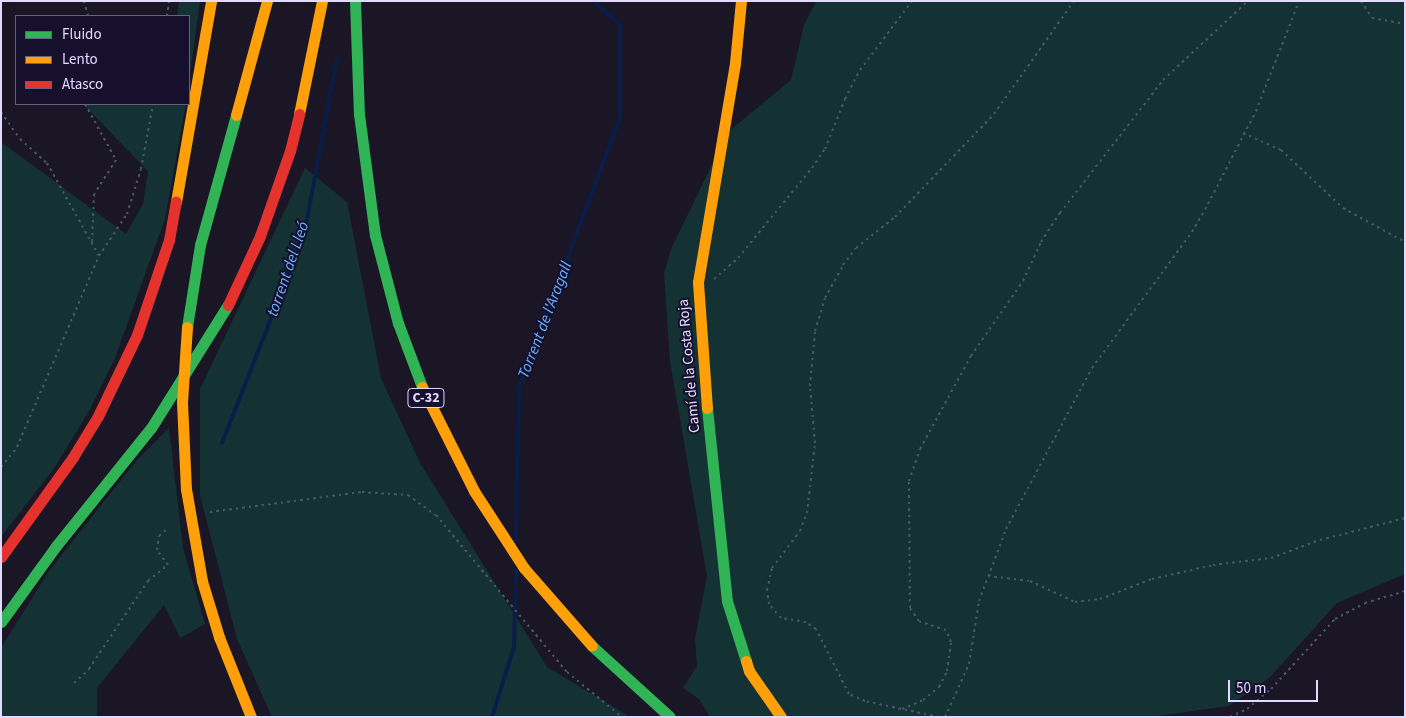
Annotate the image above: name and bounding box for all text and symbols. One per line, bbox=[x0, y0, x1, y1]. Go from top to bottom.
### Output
legend bbox=[15, 15, 190, 105]
text: Fluido bbox=[62, 24, 102, 45]
text: Lento bbox=[62, 49, 98, 70]
text: Atasco bbox=[62, 74, 103, 95]
water label: torrent del Lleó bbox=[263, 219, 313, 319]
water label: Torrent de l'Aragall bbox=[514, 259, 576, 381]
street label: Camí de la Costa Roja bbox=[674, 298, 704, 434]
road number: C-32 bbox=[407, 386, 445, 409]
scale bar bbox=[1231, 670, 1321, 702]
text: 50 m bbox=[1236, 678, 1266, 699]

